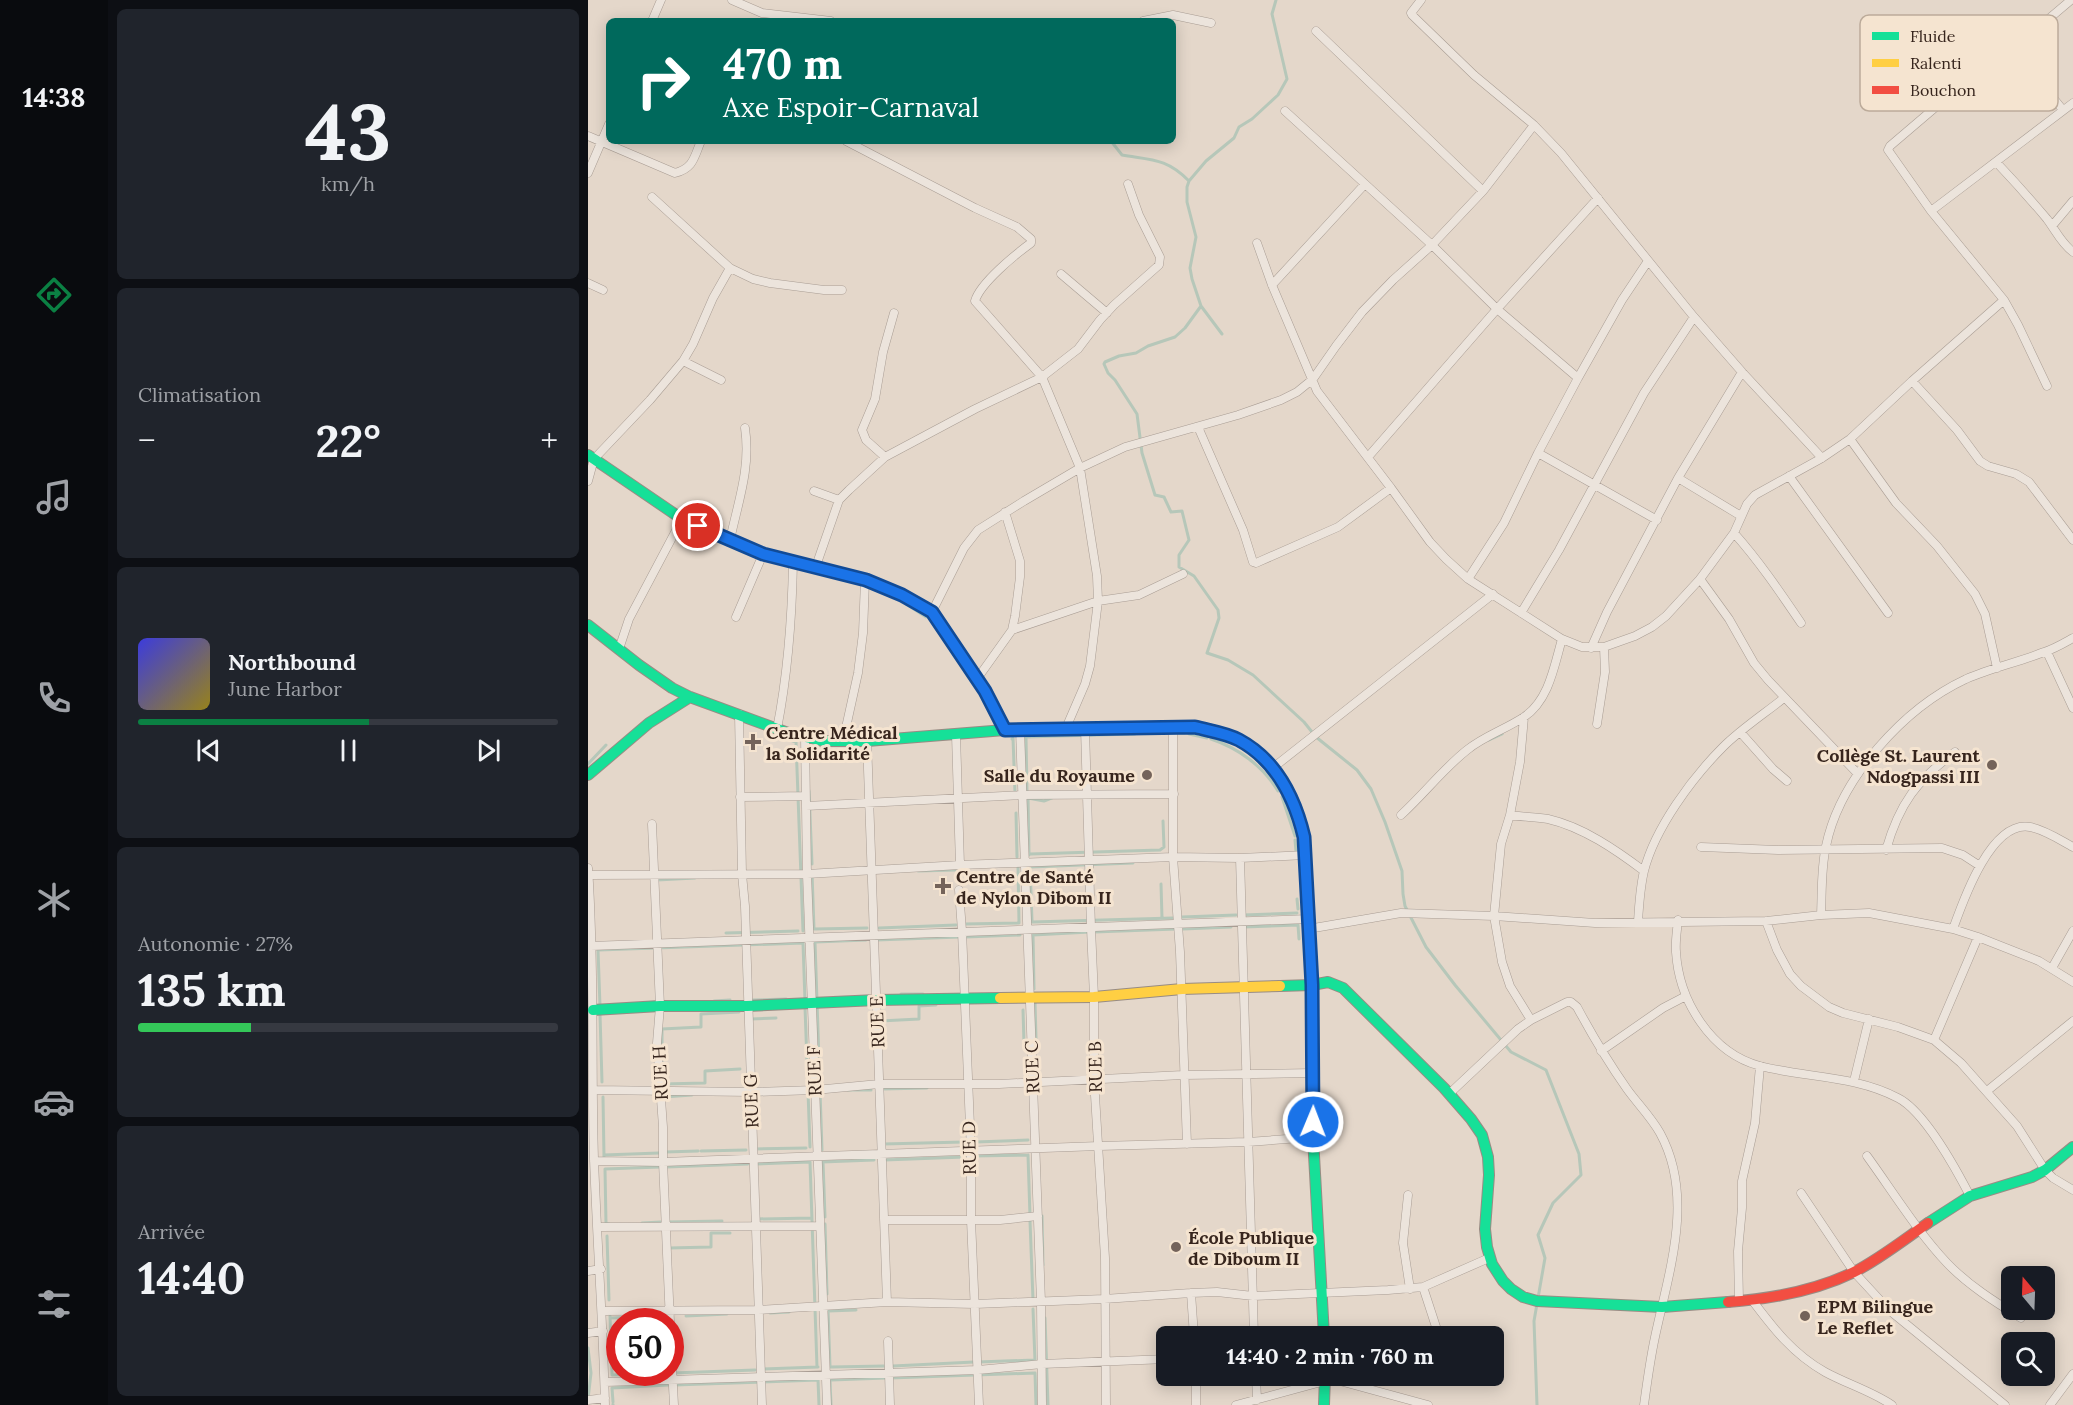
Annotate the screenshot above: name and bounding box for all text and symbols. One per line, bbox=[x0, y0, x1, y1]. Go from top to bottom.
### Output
legend bbox=[1860, 15, 2058, 111]
text: Fluide bbox=[1910, 26, 1956, 46]
text: 470 m bbox=[723, 37, 842, 91]
icon: right bbox=[624, 42, 702, 120]
text: Ralenti bbox=[1910, 53, 1962, 73]
text: 14:38 bbox=[22, 80, 86, 114]
text: Bouchon bbox=[1910, 80, 1976, 100]
text: 43 bbox=[305, 82, 391, 181]
text: Axe Espoir-Carnaval bbox=[723, 90, 979, 124]
text: km/h bbox=[321, 171, 375, 196]
icon: directions bbox=[33, 274, 75, 316]
text: Climatisation bbox=[138, 382, 261, 407]
text: 22° bbox=[315, 412, 381, 469]
text: − bbox=[138, 419, 156, 461]
text: + bbox=[540, 419, 558, 461]
icon: music bbox=[33, 476, 75, 518]
pin bbox=[672, 500, 723, 551]
icon: arrive bbox=[681, 509, 714, 542]
text: Northbound bbox=[228, 648, 356, 676]
text: June Harbor bbox=[228, 676, 342, 701]
icon: phone bbox=[33, 677, 75, 719]
place label: Centre Médical la Solidarité bbox=[766, 721, 898, 765]
marker: Centre Médical la Solidarité bbox=[744, 733, 762, 751]
icon: previous bbox=[192, 734, 225, 767]
icon: pause bbox=[332, 734, 365, 767]
icon: next bbox=[472, 734, 505, 767]
place label: Collège St. Laurent Ndogpassi III bbox=[1817, 744, 1981, 788]
marker: Collège St. Laurent Ndogpassi III bbox=[1985, 758, 1999, 772]
place label: Salle du Royaume bbox=[984, 764, 1135, 787]
marker: Salle du Royaume bbox=[1140, 768, 1154, 782]
place label: Centre de Santé de Nylon Dibom II bbox=[956, 865, 1112, 909]
marker: Centre de Santé de Nylon Dibom II bbox=[934, 877, 952, 895]
icon: climate bbox=[33, 879, 75, 921]
text: Autonomie · 27% bbox=[138, 931, 293, 956]
text: 135 km bbox=[138, 961, 286, 1018]
street label: RUE E bbox=[865, 996, 889, 1048]
street label: RUE C bbox=[1020, 1040, 1044, 1094]
street label: RUE B bbox=[1083, 1041, 1107, 1093]
street label: RUE H bbox=[647, 1045, 673, 1101]
street label: RUE F bbox=[802, 1045, 826, 1097]
street label: RUE G bbox=[739, 1073, 763, 1129]
icon: car bbox=[33, 1081, 75, 1123]
position arrow bbox=[1281, 1090, 1345, 1154]
street label: RUE D bbox=[957, 1121, 981, 1175]
text: Arrivée bbox=[138, 1219, 205, 1244]
place label: École Publique de Diboum II bbox=[1188, 1226, 1314, 1270]
marker: École Publique de Diboum II bbox=[1169, 1240, 1183, 1254]
text: 14:40 bbox=[138, 1249, 245, 1306]
north arrow bbox=[2001, 1266, 2055, 1320]
map controls bbox=[2001, 1266, 2055, 1386]
icon: filters bbox=[33, 1283, 75, 1325]
place label: EPM Bilingue Le Reflet bbox=[1817, 1295, 1934, 1339]
speed limit sign: 50 bbox=[606, 1308, 684, 1386]
marker: EPM Bilingue Le Reflet bbox=[1798, 1309, 1812, 1323]
button: search bbox=[2001, 1332, 2055, 1386]
text: 14:40 · 2 min · 760 m bbox=[1226, 1342, 1434, 1370]

